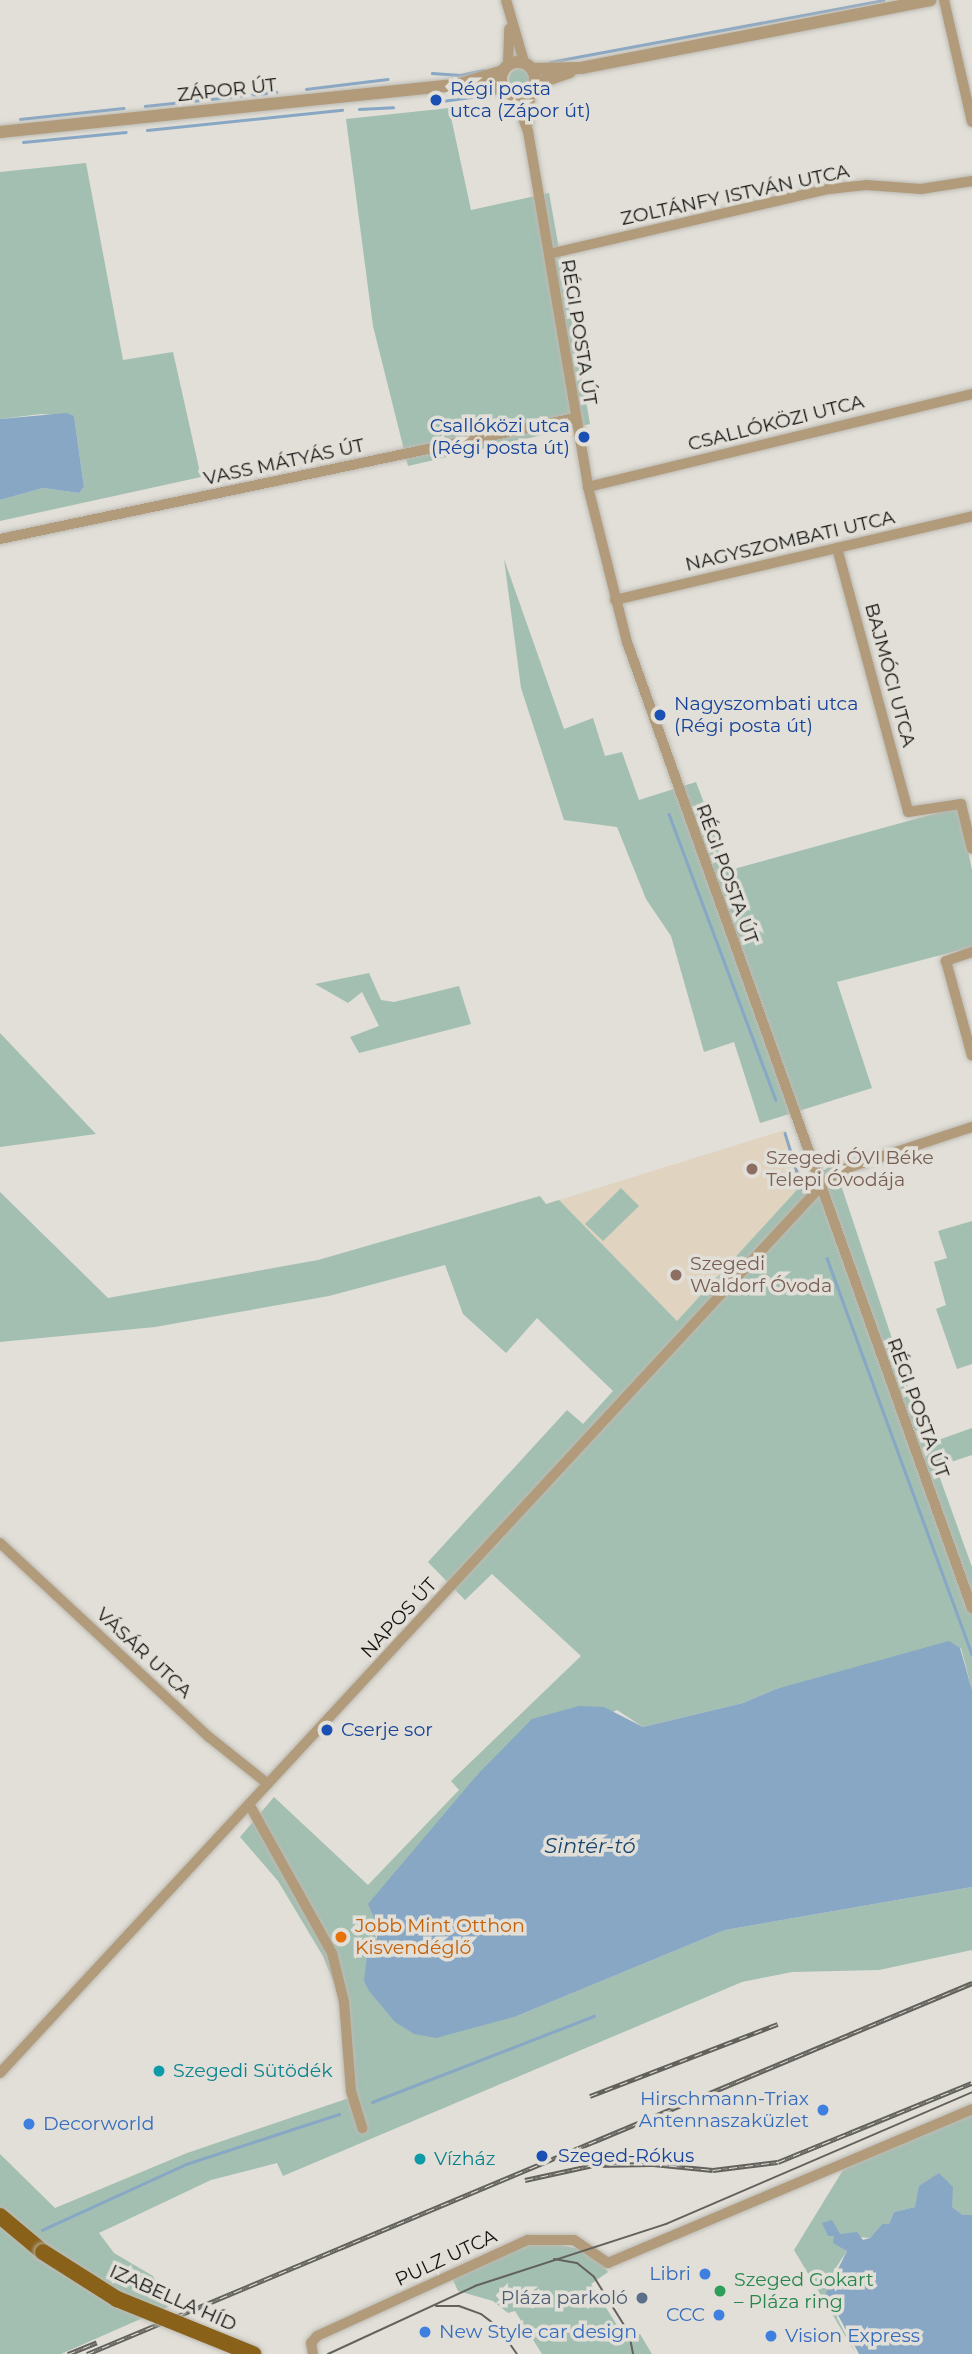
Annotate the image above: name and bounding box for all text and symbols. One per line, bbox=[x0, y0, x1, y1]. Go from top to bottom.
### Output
street label: ZÁPOR ÚT bbox=[176, 73, 278, 107]
place label: Régi posta utca (Zápor út) bbox=[450, 78, 591, 122]
marker: Régi posta utca (Zápor út) bbox=[428, 92, 444, 108]
street label: ZOLTÁNFY ISTVÁN UTCA bbox=[619, 160, 851, 230]
street label: RÉGI POSTA ÚT bbox=[556, 257, 602, 407]
street label: CSALLÓKÖZI UTCA bbox=[686, 390, 866, 456]
place label: Csallóközi utca (Régi posta út) bbox=[430, 415, 570, 459]
marker: Csallóközi utca (Régi posta út) bbox=[576, 429, 592, 445]
street label: VASS MÁTYÁS ÚT bbox=[202, 434, 366, 490]
street label: NAGYSZOMBATI UTCA bbox=[683, 506, 897, 576]
street label: BAJMÓCI UTCA bbox=[860, 600, 920, 750]
place label: Nagyszombati utca (Régi posta út) bbox=[674, 693, 859, 737]
marker: Nagyszombati utca (Régi posta út) bbox=[652, 707, 668, 723]
street label: RÉGI POSTA ÚT bbox=[691, 801, 763, 947]
place label: Szegedi ÓVI Béke Telepi Óvodája bbox=[766, 1147, 934, 1191]
marker: Szegedi ÓVI Béke Telepi Óvodája bbox=[744, 1161, 760, 1177]
place label: Szegedi Waldorf Óvoda bbox=[690, 1253, 832, 1297]
marker: Szegedi Waldorf Óvoda bbox=[668, 1267, 684, 1283]
street label: RÉGI POSTA ÚT bbox=[882, 1335, 954, 1481]
street label: NAPOS ÚT bbox=[356, 1573, 442, 1663]
street label: VÁSÁR UTCA bbox=[91, 1603, 197, 1703]
place label: Cserje sor bbox=[341, 1719, 433, 1741]
marker: Cserje sor bbox=[319, 1722, 335, 1738]
water label: Sintér-tó bbox=[544, 1833, 636, 1859]
place label: Jobb Mint Otthon Kisvendéglő bbox=[355, 1915, 525, 1959]
marker: Jobb Mint Otthon Kisvendéglő bbox=[333, 1929, 349, 1945]
place label: Szegedi Sütödék bbox=[173, 2060, 333, 2082]
marker: Szegedi Sütödék bbox=[151, 2063, 167, 2079]
place label: Hirschmann-Triax Antennaszaküzlet bbox=[639, 2088, 809, 2132]
marker: Hirschmann-Triax Antennaszaküzlet bbox=[815, 2102, 831, 2118]
place label: Decorworld bbox=[43, 2113, 154, 2135]
marker: Decorworld bbox=[21, 2116, 37, 2132]
place label: Szeged-Rókus bbox=[558, 2145, 694, 2167]
marker: Szeged-Rókus bbox=[532, 2146, 552, 2166]
place label: Vízház bbox=[434, 2148, 496, 2170]
marker: Vízház bbox=[412, 2151, 428, 2167]
street label: PULZ UTCA bbox=[392, 2225, 500, 2291]
street label: IZABELLA HÍD bbox=[106, 2260, 240, 2336]
place label: Libri bbox=[649, 2263, 691, 2285]
marker: Libri bbox=[697, 2266, 713, 2282]
place label: Szeged Gokart – Pláza ring bbox=[734, 2269, 874, 2313]
marker: Szeged Gokart – Pláza ring bbox=[712, 2283, 728, 2299]
place label: Pláza parkoló bbox=[501, 2287, 628, 2309]
marker: Pláza parkoló bbox=[634, 2290, 650, 2306]
place label: CCC bbox=[666, 2304, 705, 2326]
marker: CCC bbox=[711, 2307, 727, 2323]
place label: New Style car design bbox=[439, 2321, 637, 2343]
marker: New Style car design bbox=[417, 2324, 433, 2340]
place label: Vision Express bbox=[785, 2325, 920, 2347]
marker: Vision Express bbox=[763, 2328, 779, 2344]

